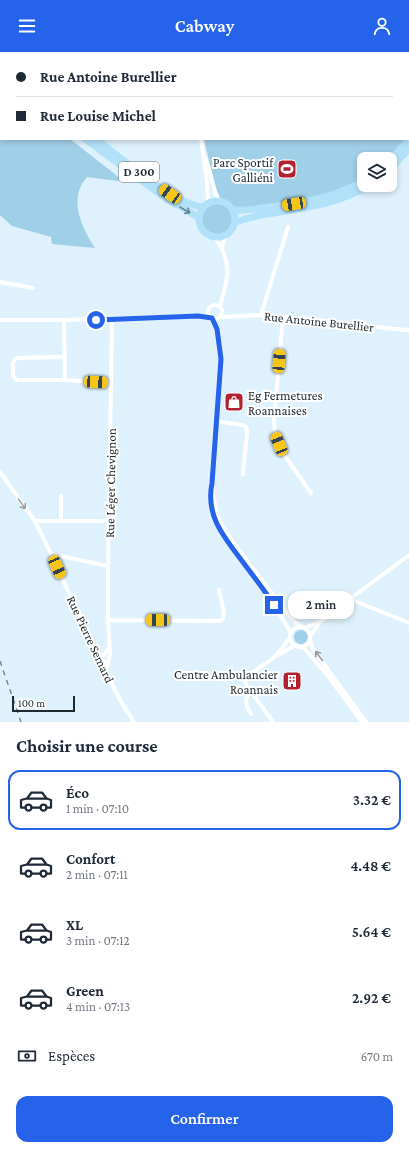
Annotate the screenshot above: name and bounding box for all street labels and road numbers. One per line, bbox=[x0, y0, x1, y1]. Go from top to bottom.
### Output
road number: D 300 bbox=[119, 162, 159, 182]
street label: Rue Antoine Burellier bbox=[263, 308, 375, 335]
street label: Rue Léger Chevignon bbox=[102, 428, 119, 538]
street label: Rue Pierre Semard bbox=[64, 593, 117, 685]

